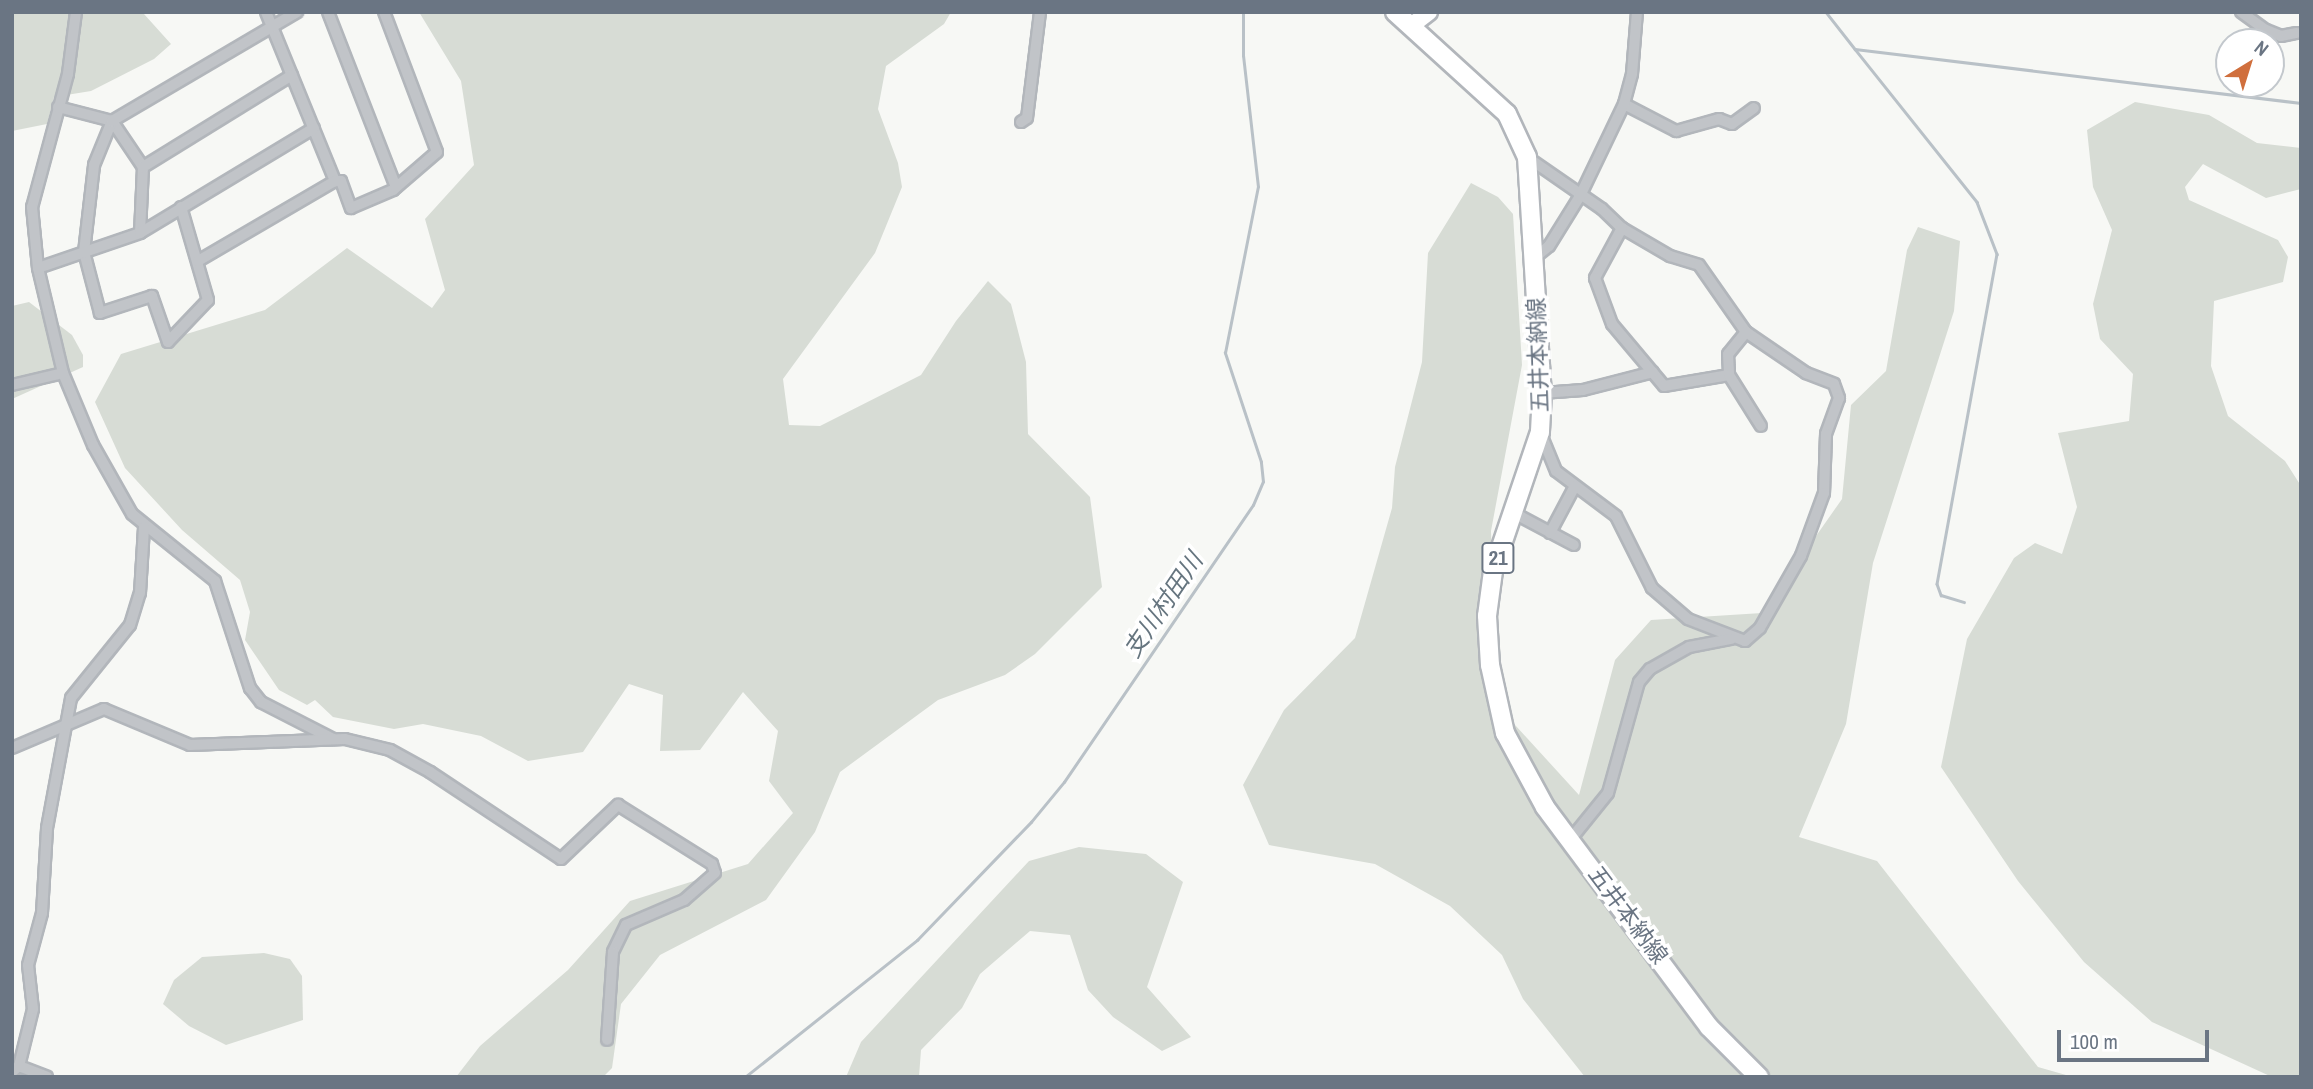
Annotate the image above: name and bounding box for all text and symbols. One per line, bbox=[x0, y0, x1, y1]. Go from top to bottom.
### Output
north arrow bbox=[2215, 28, 2285, 98]
text: N bbox=[2249, 34, 2274, 62]
street label: 五井本納線 bbox=[1522, 297, 1554, 413]
road number: 21 bbox=[1480, 540, 1516, 576]
water label: 支川村田川 bbox=[1118, 547, 1208, 663]
street label: 五井本納線 bbox=[1582, 861, 1674, 969]
scale bar bbox=[2061, 1016, 2213, 1060]
text: 100 m bbox=[2070, 1027, 2118, 1056]

